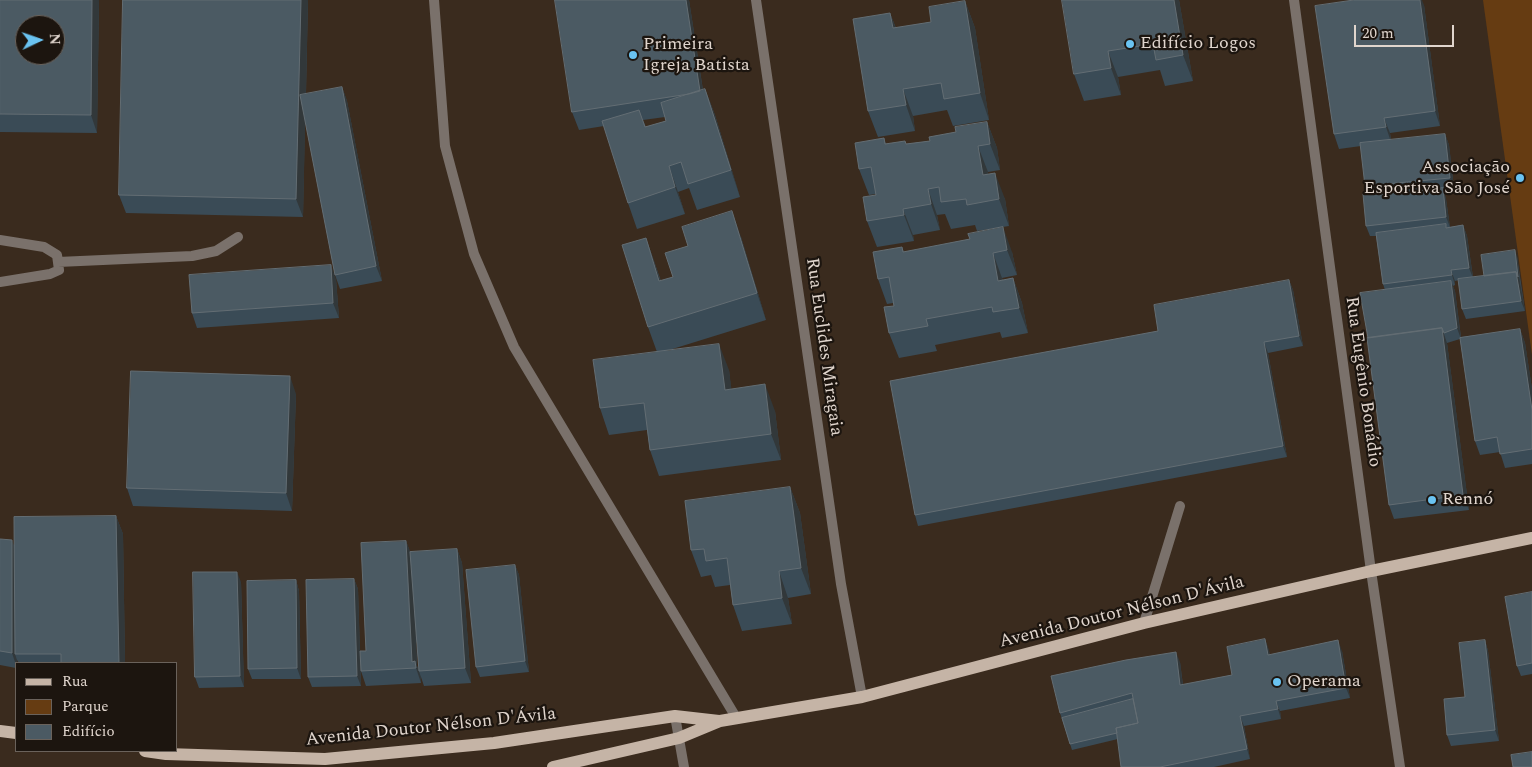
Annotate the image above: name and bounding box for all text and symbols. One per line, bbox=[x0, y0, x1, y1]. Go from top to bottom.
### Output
north arrow bbox=[15, 15, 65, 65]
scale bar bbox=[1357, 15, 1457, 47]
text: 20 m bbox=[1362, 22, 1394, 45]
text: N bbox=[44, 33, 65, 46]
place label: Edifício Logos bbox=[1140, 33, 1256, 55]
place label: Primeira Igreja Batista bbox=[643, 34, 750, 76]
marker: Edifício Logos bbox=[1124, 38, 1136, 50]
marker: Primeira Igreja Batista bbox=[627, 49, 639, 61]
place label: Associação Esportiva São José bbox=[1364, 157, 1510, 200]
marker: Associação Esportiva São José bbox=[1514, 172, 1526, 184]
street label: Rua Euclides Miragaia bbox=[800, 257, 846, 437]
street label: Rua Eugênio Bonádio bbox=[1339, 295, 1385, 469]
place label: Rennó bbox=[1442, 489, 1493, 511]
marker: Rennó bbox=[1426, 494, 1438, 506]
street label: Avenida Doutor Nélson D'Ávila bbox=[997, 572, 1247, 654]
legend bbox=[15, 662, 178, 752]
text: Rua bbox=[62, 670, 88, 693]
place label: Operama bbox=[1287, 671, 1361, 693]
marker: Operama bbox=[1271, 676, 1283, 688]
text: Parque bbox=[62, 695, 109, 718]
street label: Avenida Doutor Nélson D'Ávila bbox=[305, 704, 557, 752]
text: Edifício bbox=[62, 720, 115, 743]

